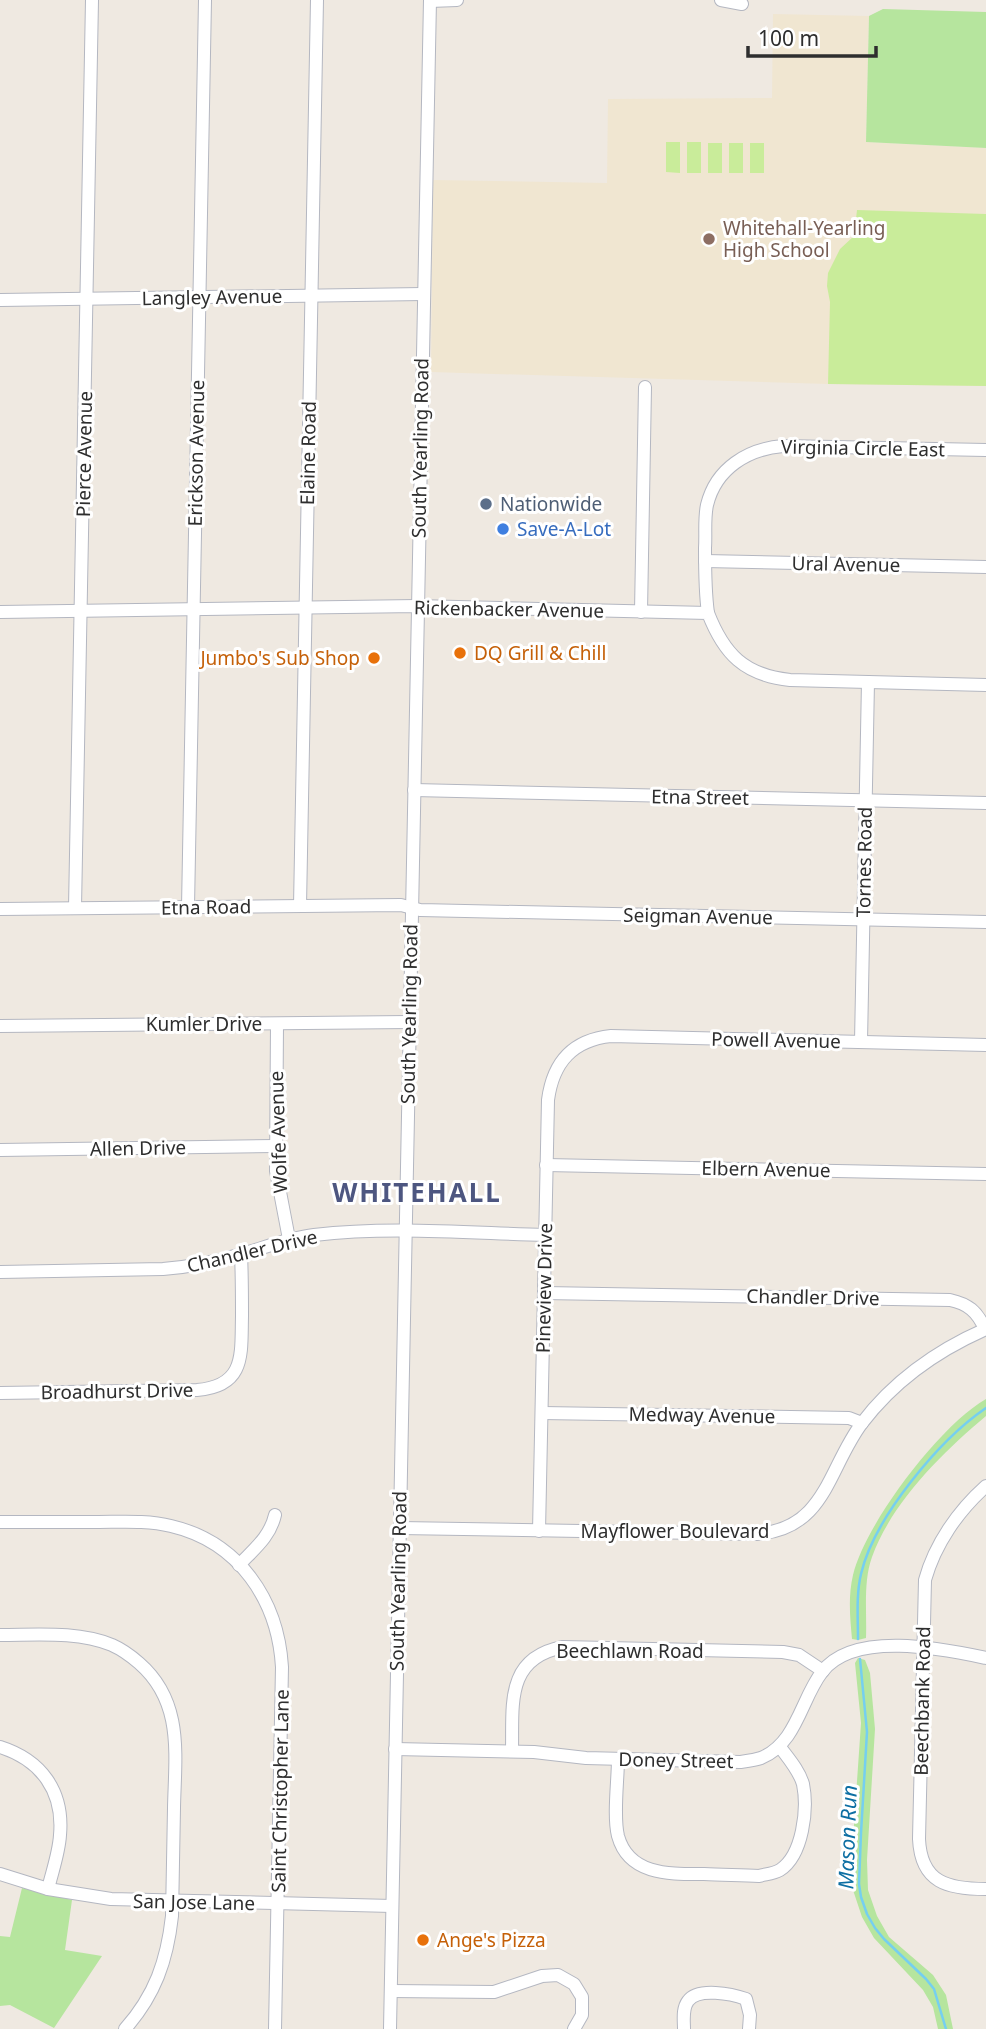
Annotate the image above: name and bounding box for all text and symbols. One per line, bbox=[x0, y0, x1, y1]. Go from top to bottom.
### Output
scale bar bbox=[748, 14, 876, 58]
text: 100 m bbox=[758, 24, 819, 52]
place label: Whitehall-Yearling High School bbox=[723, 215, 885, 263]
marker: Whitehall-Yearling High School bbox=[701, 231, 717, 247]
street label: Langley Avenue bbox=[141, 283, 283, 311]
street label: South Yearling Road bbox=[405, 358, 435, 538]
street label: Erickson Avenue bbox=[182, 379, 210, 527]
street label: Pierce Avenue bbox=[70, 391, 98, 517]
street label: Elaine Road bbox=[294, 401, 322, 505]
street label: Virginia Circle East bbox=[781, 434, 945, 462]
place label: Nationwide bbox=[500, 491, 602, 517]
marker: Nationwide bbox=[478, 496, 494, 512]
place label: Save-A-Lot bbox=[517, 516, 611, 542]
marker: Save-A-Lot bbox=[495, 521, 511, 537]
street label: Ural Avenue bbox=[791, 550, 901, 578]
street label: Rickenbacker Avenue bbox=[414, 594, 604, 624]
place label: DQ Grill & Chill bbox=[474, 640, 606, 666]
place label: Jumbo's Sub Shop bbox=[198, 645, 360, 671]
marker: DQ Grill & Chill bbox=[452, 645, 468, 661]
marker: Jumbo's Sub Shop bbox=[366, 650, 382, 666]
street label: Etna Street bbox=[651, 783, 749, 811]
street label: Tornes Road bbox=[850, 806, 878, 918]
street label: Etna Road bbox=[161, 893, 251, 921]
street label: Seigman Avenue bbox=[623, 902, 773, 930]
street label: South Yearling Road bbox=[394, 924, 424, 1104]
street label: Kumler Drive bbox=[146, 1011, 262, 1037]
street label: Powell Avenue bbox=[711, 1026, 841, 1054]
street label: Wolfe Avenue bbox=[263, 1070, 293, 1194]
street label: Allen Drive bbox=[90, 1134, 186, 1162]
street label: Elbern Avenue bbox=[701, 1155, 831, 1183]
district label: WHITEHALL bbox=[332, 1174, 502, 1210]
street label: Chandler Drive bbox=[184, 1223, 320, 1279]
street label: Pineview Drive bbox=[530, 1223, 558, 1353]
street label: Chandler Drive bbox=[746, 1283, 880, 1311]
street label: Broadhurst Drive bbox=[40, 1377, 194, 1405]
street label: Medway Avenue bbox=[628, 1401, 776, 1429]
street label: South Yearling Road bbox=[383, 1491, 413, 1671]
street label: Mayflower Boulevard bbox=[581, 1518, 769, 1544]
street label: Beechbank Road bbox=[908, 1626, 936, 1776]
street label: Beechlawn Road bbox=[556, 1638, 704, 1664]
street label: Saint Christopher Lane bbox=[265, 1689, 295, 1893]
street label: Doney Street bbox=[618, 1746, 734, 1774]
water label: Mason Run bbox=[831, 1784, 863, 1890]
street label: San Jose Lane bbox=[133, 1888, 255, 1916]
place label: Ange's Pizza bbox=[437, 1927, 546, 1953]
marker: Ange's Pizza bbox=[415, 1932, 431, 1948]

